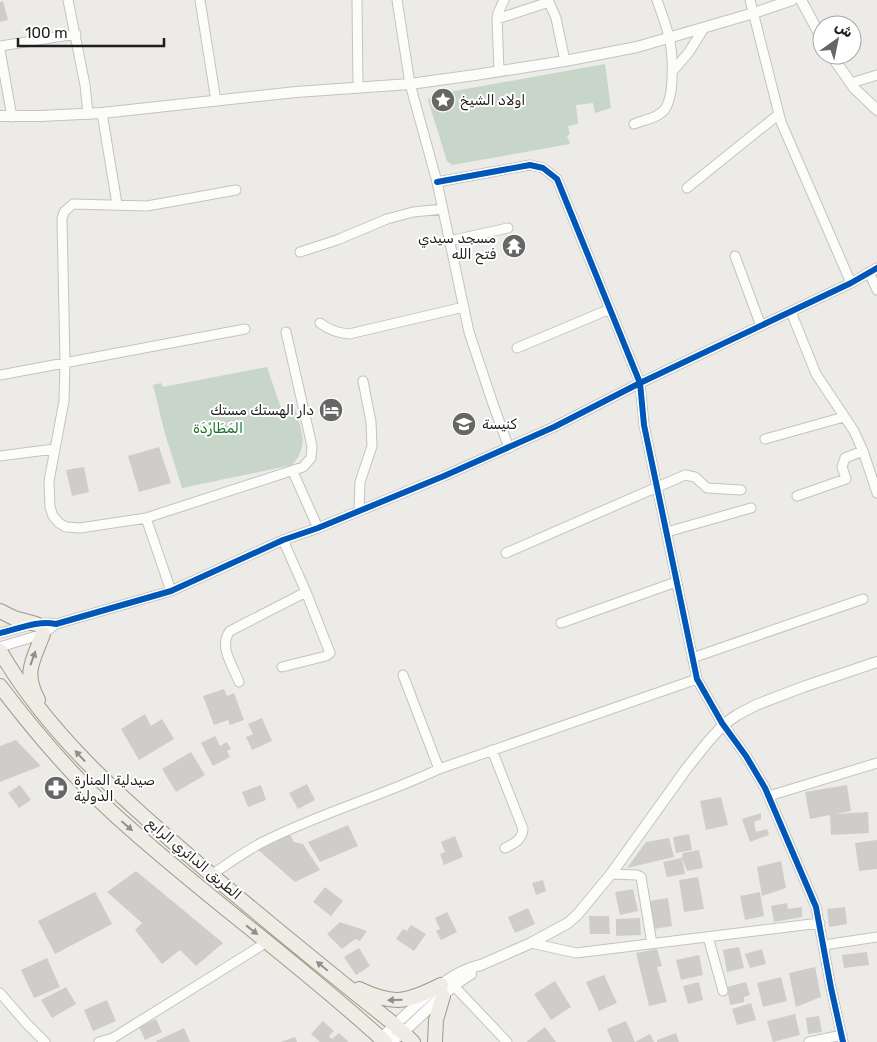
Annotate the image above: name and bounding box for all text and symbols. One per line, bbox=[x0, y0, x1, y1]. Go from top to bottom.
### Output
scale bar bbox=[18, 15, 164, 47]
north arrow bbox=[812, 15, 862, 65]
text: ش bbox=[832, 18, 856, 42]
text: 100 m bbox=[25, 24, 67, 42]
place icon: اولاد الشيخ bbox=[430, 87, 456, 113]
place label: اولاد الشيخ bbox=[460, 92, 525, 111]
place label: مسجد سيدي فتح الله bbox=[418, 230, 496, 265]
temple icon: مسجد سيدي فتح الله bbox=[501, 233, 527, 259]
hotel icon: دار الهستك مستك bbox=[318, 397, 344, 423]
place label: دار الهستك مستك bbox=[210, 402, 314, 419]
school or university icon: كنيسة bbox=[451, 411, 477, 437]
place label: كنيسة bbox=[482, 416, 518, 433]
park label: المَطَارْدَة bbox=[193, 420, 243, 437]
one-way arrow bbox=[30, 650, 37, 665]
one-way arrow bbox=[74, 750, 86, 762]
place label: صيدلية المنارة الدولية bbox=[74, 772, 155, 805]
pharmacy icon: صيدلية المنارة الدولية bbox=[43, 775, 69, 801]
street label: الطريق الدائري الرابع bbox=[142, 815, 245, 905]
one-way arrow bbox=[120, 820, 133, 831]
one-way arrow bbox=[245, 924, 258, 935]
one-way arrow bbox=[315, 960, 328, 971]
one-way arrow bbox=[387, 996, 403, 1004]

